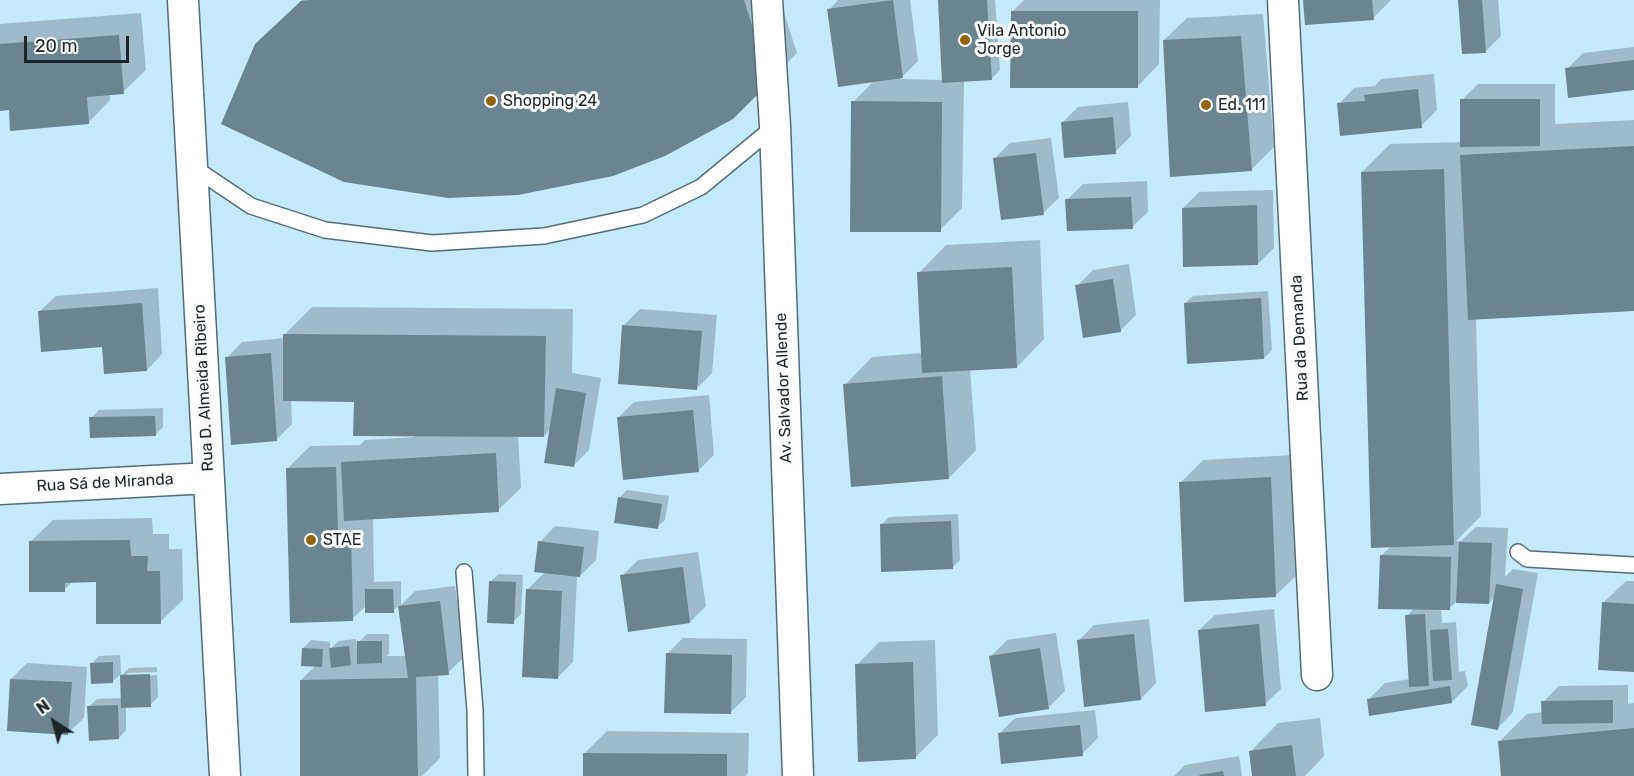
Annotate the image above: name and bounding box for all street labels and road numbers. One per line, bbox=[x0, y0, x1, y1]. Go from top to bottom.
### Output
street label: Rua da Demanda bbox=[1287, 274, 1313, 402]
street label: Rua D. Almeida Ribeiro bbox=[190, 304, 218, 472]
street label: Av. Salvador Allende bbox=[772, 312, 796, 464]
street label: Rua Sá de Miranda bbox=[36, 470, 174, 496]

